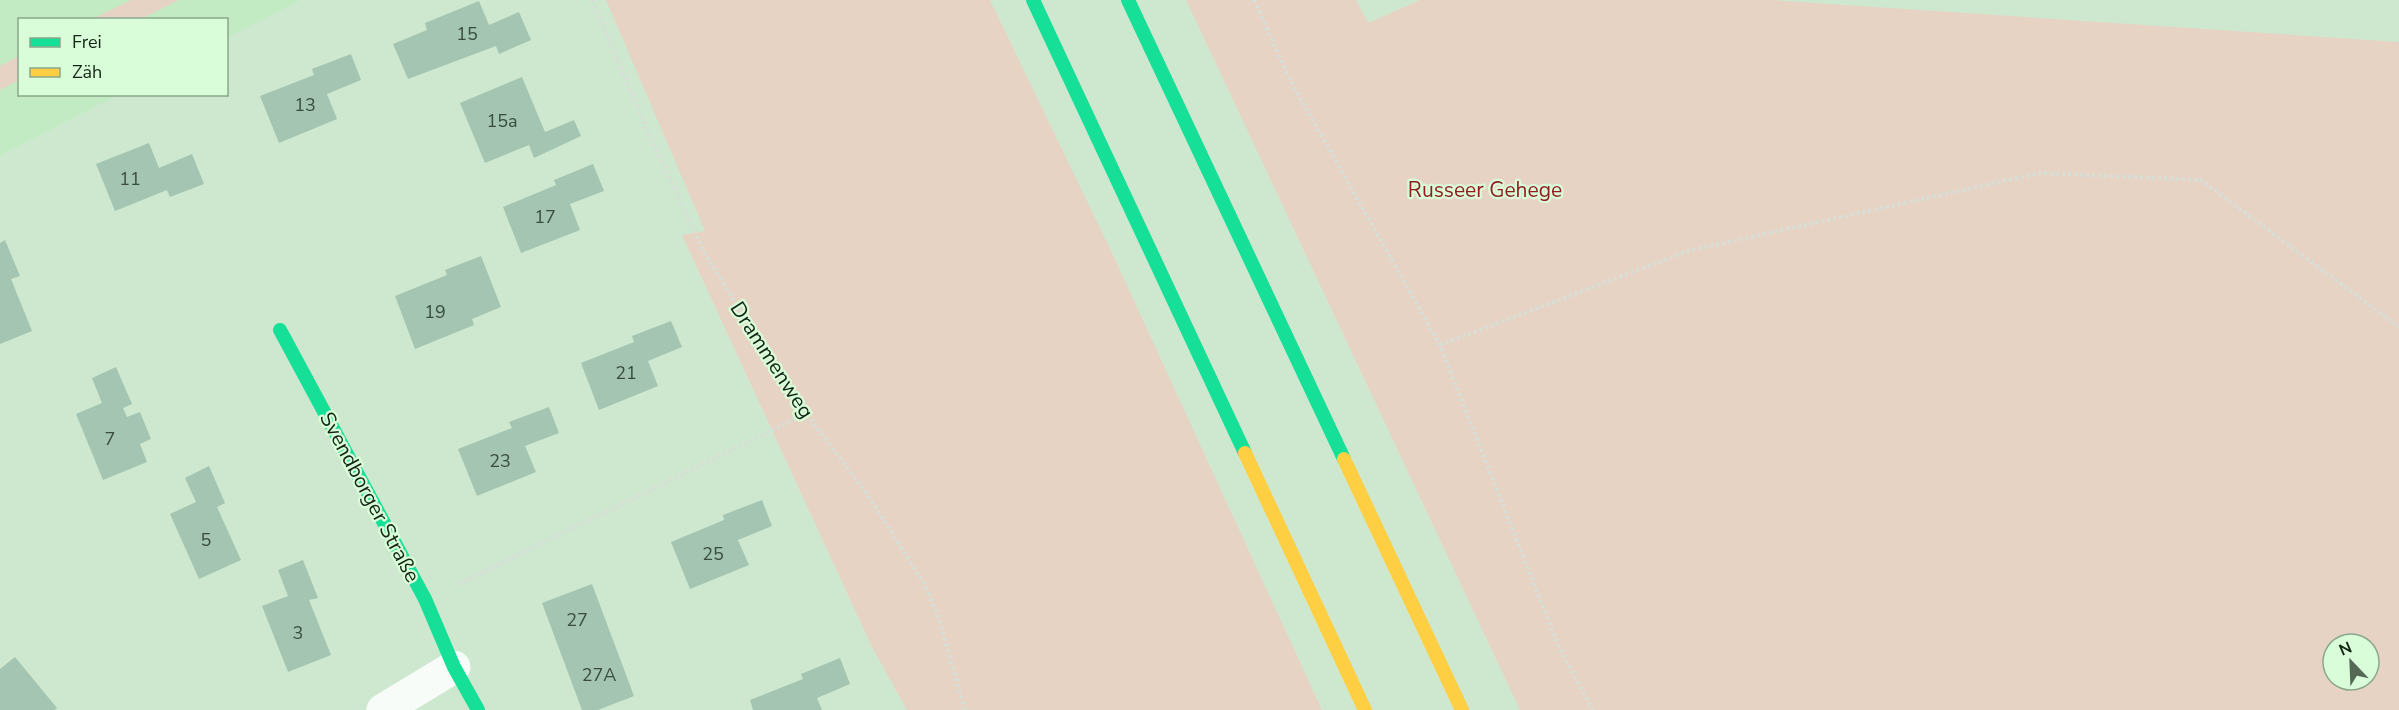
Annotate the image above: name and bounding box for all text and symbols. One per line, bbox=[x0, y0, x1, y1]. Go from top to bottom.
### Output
legend bbox=[18, 18, 228, 96]
house number: 15 bbox=[456, 22, 478, 46]
text: Frei bbox=[72, 30, 102, 54]
text: Zäh bbox=[72, 60, 102, 84]
house number: 13 bbox=[294, 93, 316, 117]
house number: 15a bbox=[486, 109, 518, 133]
house number: 11 bbox=[119, 167, 141, 191]
park label: Russeer Gehege bbox=[1408, 176, 1562, 204]
house number: 17 bbox=[534, 205, 556, 229]
street label: Drammenweg bbox=[724, 296, 820, 424]
house number: 19 bbox=[424, 300, 446, 324]
house number: 21 bbox=[615, 361, 637, 385]
street label: Svendborger Straße bbox=[313, 407, 427, 587]
house number: 7 bbox=[105, 427, 115, 451]
house number: 23 bbox=[489, 449, 511, 473]
house number: 5 bbox=[201, 528, 211, 552]
house number: 25 bbox=[702, 542, 724, 566]
house number: 27 bbox=[566, 608, 588, 632]
house number: 3 bbox=[293, 621, 303, 645]
north arrow bbox=[2321, 632, 2381, 692]
text: N bbox=[2336, 637, 2355, 662]
house number: 27A bbox=[582, 663, 616, 687]

